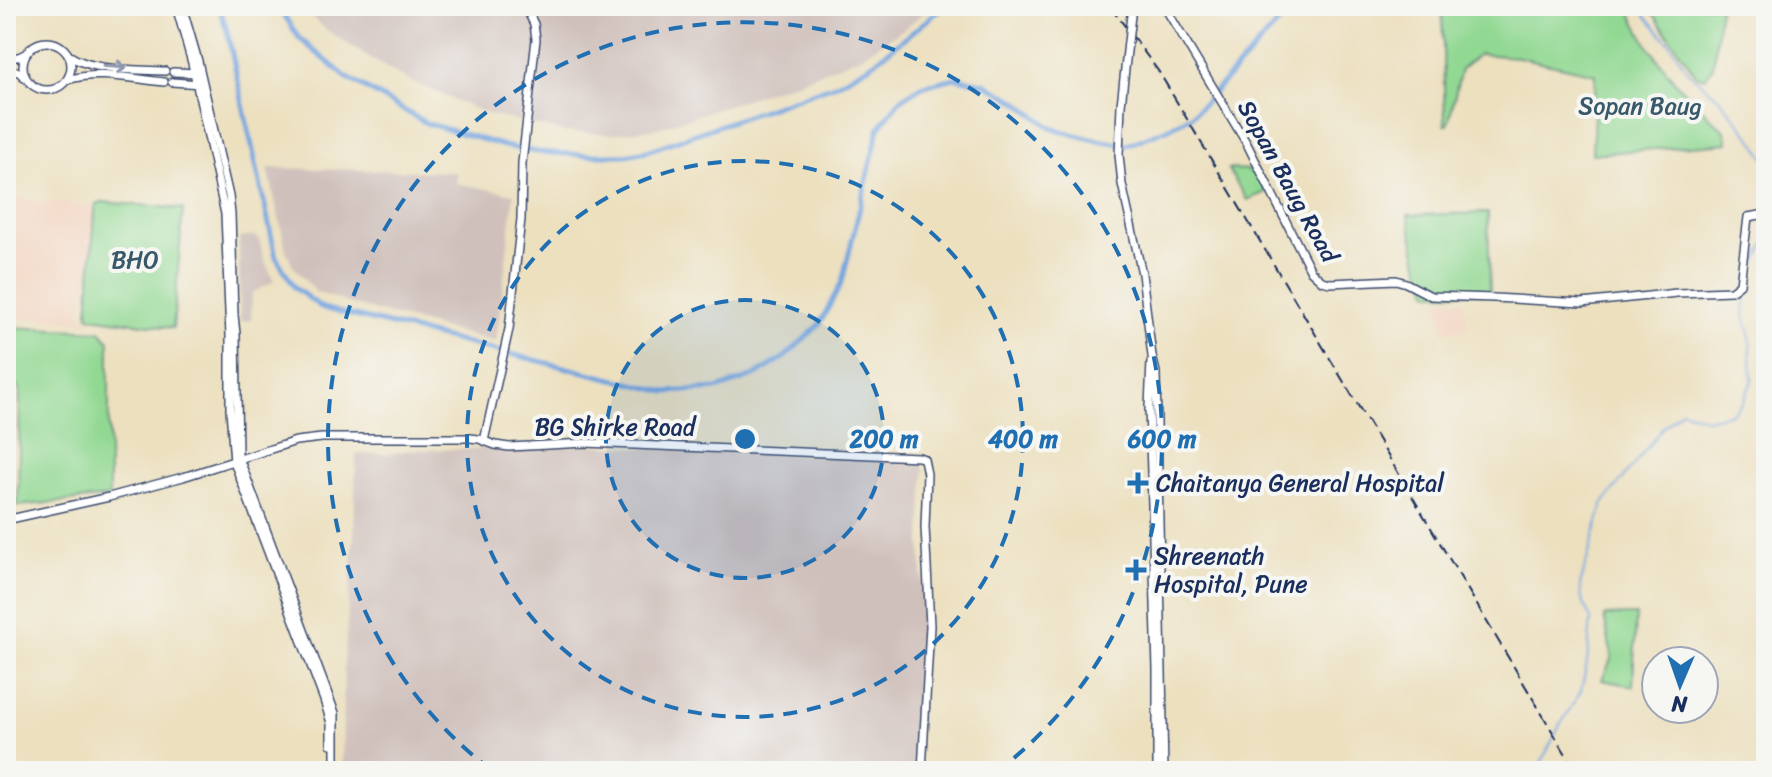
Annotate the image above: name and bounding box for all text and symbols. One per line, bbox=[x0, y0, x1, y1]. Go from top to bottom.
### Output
one-way arrow bbox=[101, 60, 128, 75]
park label: Sopan Baug bbox=[1578, 85, 1702, 127]
street label: Sopan Baug Road bbox=[1226, 92, 1351, 272]
park label: BHO bbox=[111, 239, 159, 281]
street label: BG Shirke Road bbox=[535, 406, 698, 448]
text: 200 m bbox=[849, 418, 919, 460]
text: 400 m bbox=[988, 418, 1059, 460]
text: 600 m bbox=[1127, 418, 1197, 460]
centre of rings bbox=[731, 425, 759, 453]
place label: Chaitanya General Hospital bbox=[1156, 462, 1445, 504]
marker: Chaitanya General Hospital bbox=[1127, 472, 1149, 494]
place label: Shreenath Hospital, Pune bbox=[1154, 535, 1307, 605]
marker: Shreenath Hospital, Pune bbox=[1125, 559, 1147, 581]
north arrow bbox=[1640, 645, 1720, 725]
text: N bbox=[1670, 685, 1689, 724]

